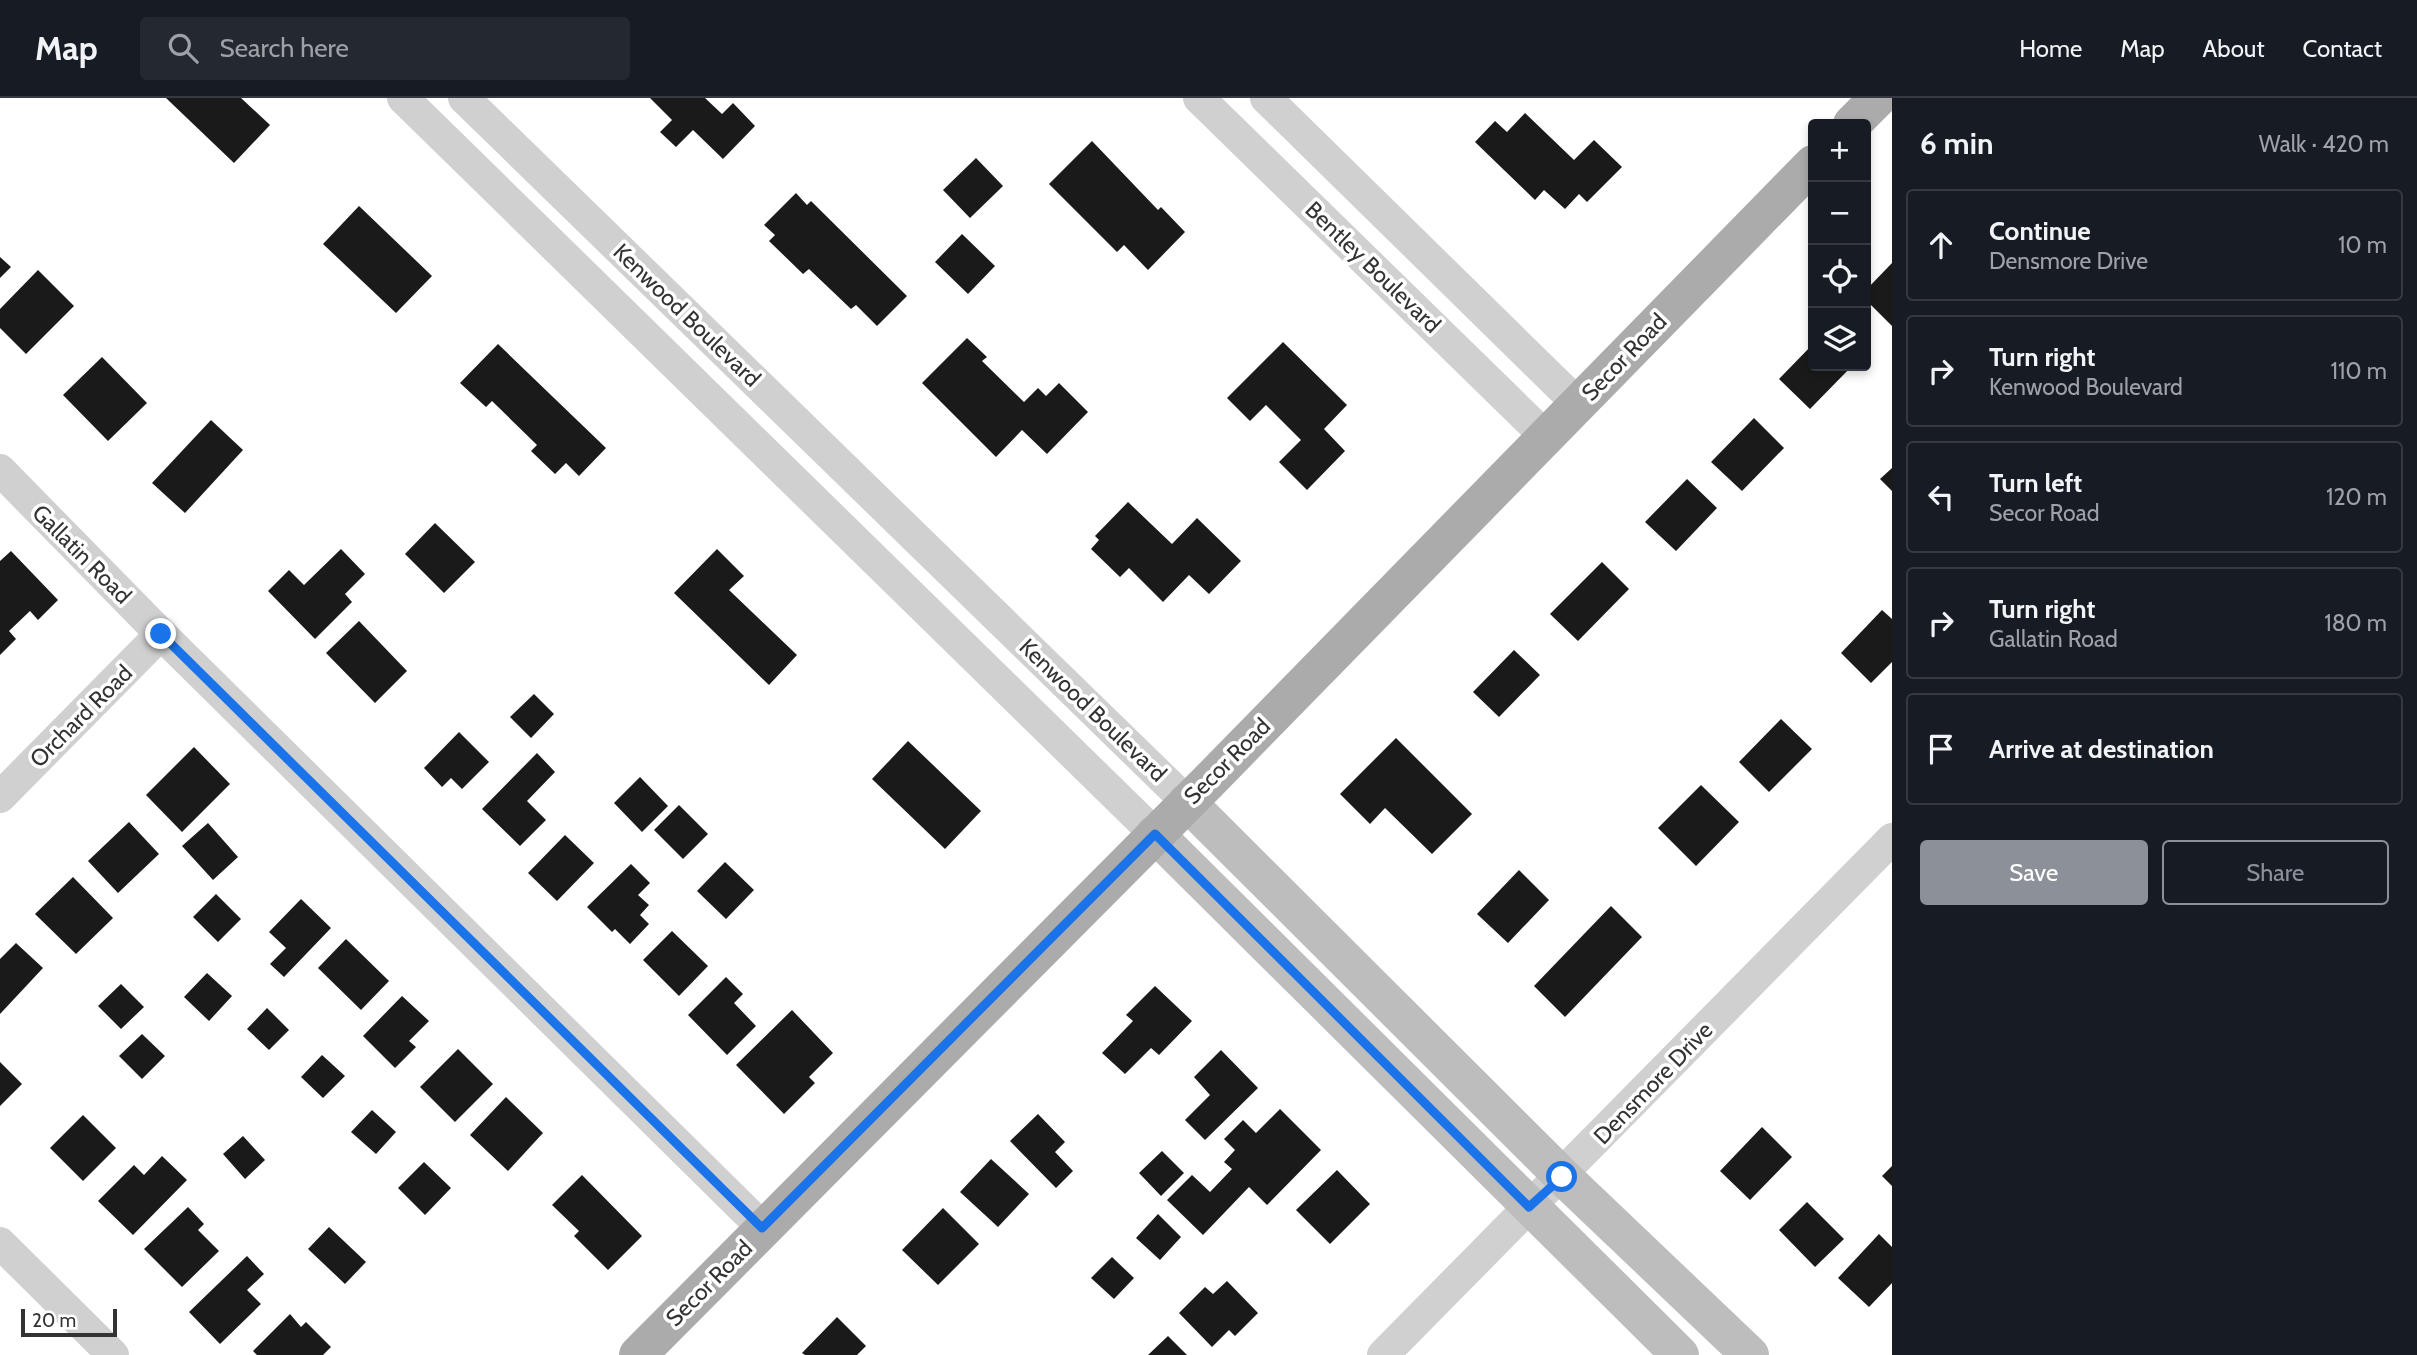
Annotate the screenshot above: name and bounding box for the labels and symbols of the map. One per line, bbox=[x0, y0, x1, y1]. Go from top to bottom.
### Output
street label: Bentley Boulevard bbox=[1300, 195, 1446, 339]
street label: Kenwood Boulevard bbox=[608, 238, 766, 392]
street label: Secor Road bbox=[1576, 308, 1672, 406]
street label: Gallatin Road bbox=[27, 499, 137, 609]
route end bbox=[145, 618, 176, 649]
street label: Kenwood Boulevard bbox=[1014, 633, 1172, 787]
street label: Orchard Road bbox=[24, 659, 138, 773]
street label: Secor Road bbox=[1178, 712, 1276, 810]
street label: Densmore Drive bbox=[1588, 1016, 1718, 1150]
route start bbox=[1546, 1161, 1577, 1192]
street label: Secor Road bbox=[660, 1234, 758, 1332]
scale bar bbox=[21, 1306, 117, 1338]

